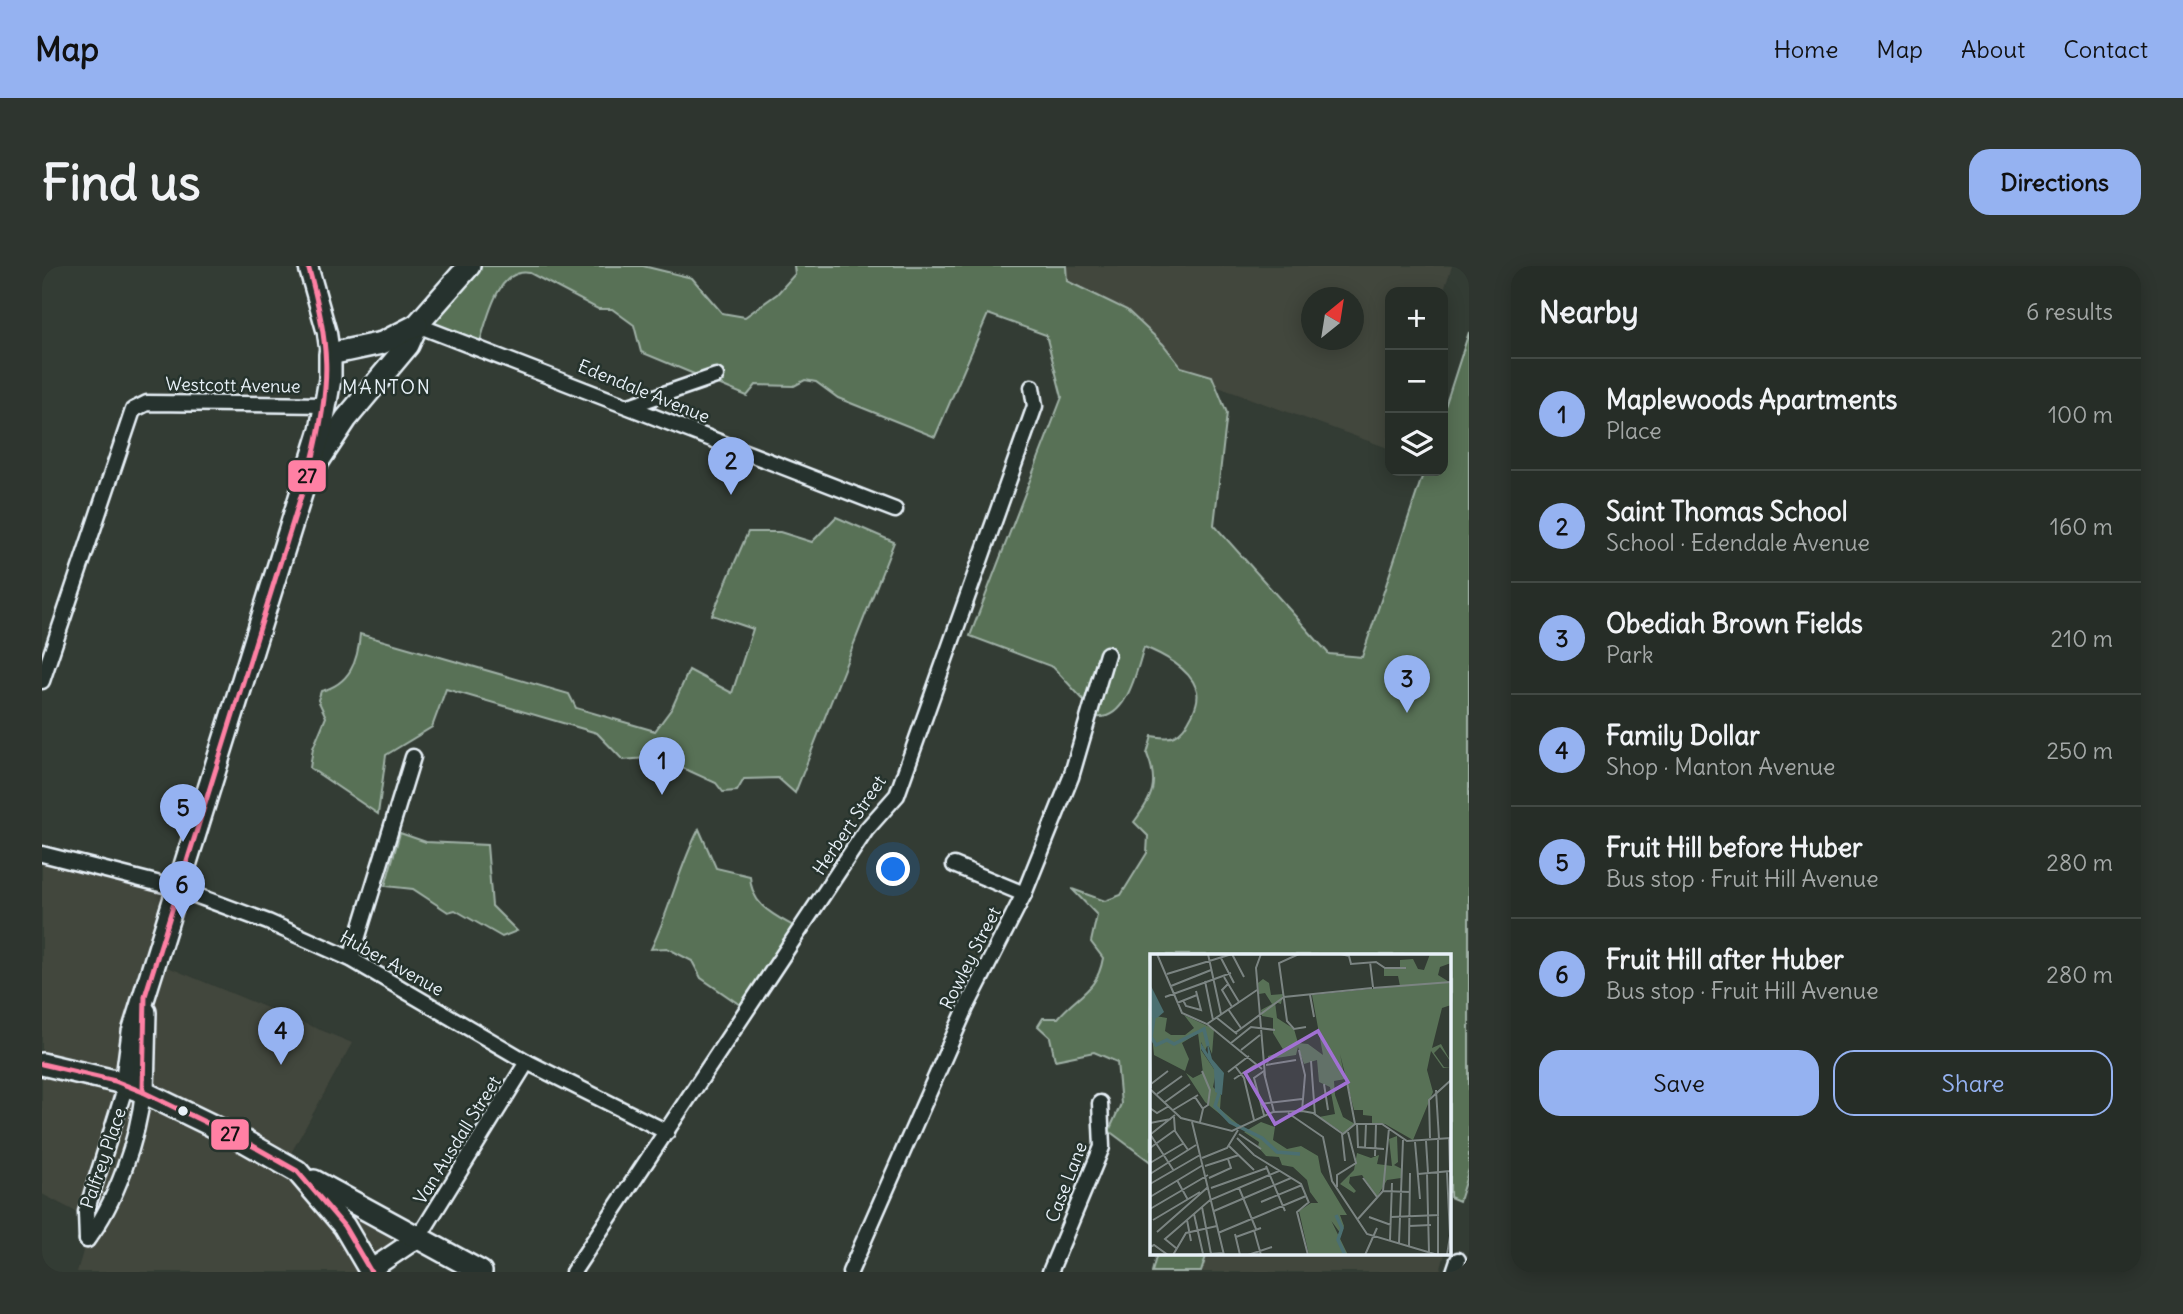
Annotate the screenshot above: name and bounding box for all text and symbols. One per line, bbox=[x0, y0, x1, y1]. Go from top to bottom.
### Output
text: Map bbox=[35, 28, 99, 70]
text: Home bbox=[1774, 34, 1838, 64]
text: Map bbox=[1876, 34, 1923, 64]
text: About bbox=[1961, 34, 2025, 64]
text: Contact bbox=[2063, 34, 2148, 64]
button: Directions bbox=[1969, 149, 2141, 215]
text: Find us bbox=[42, 152, 200, 213]
north arrow bbox=[1301, 287, 1364, 350]
map controls bbox=[1385, 287, 1448, 476]
button: + bbox=[1385, 287, 1448, 350]
text: Nearby bbox=[1539, 293, 1639, 331]
text: 6 results bbox=[2026, 297, 2113, 326]
button: − bbox=[1385, 350, 1448, 413]
street label: Edendale Avenue bbox=[575, 354, 713, 428]
street label: Westcott Avenue bbox=[165, 372, 301, 398]
district label: MANTON bbox=[342, 375, 432, 399]
text: Maplewoods Apartments bbox=[1606, 383, 1897, 416]
text: 1 bbox=[1557, 400, 1567, 429]
text: 100 m bbox=[2048, 400, 2113, 429]
button: layers bbox=[1385, 413, 1448, 476]
text: Place bbox=[1606, 416, 1662, 445]
pin: 2 bbox=[708, 437, 754, 495]
line badge: 27 bbox=[287, 459, 327, 493]
text: 27 bbox=[297, 464, 318, 488]
text: Saint Thomas School bbox=[1606, 495, 1848, 528]
text: 2 bbox=[1556, 512, 1568, 541]
text: 160 m bbox=[2050, 512, 2113, 541]
text: School · Edendale Avenue bbox=[1606, 528, 1870, 557]
text: Obediah Brown Fields bbox=[1606, 607, 1863, 640]
text: 3 bbox=[1555, 624, 1569, 653]
text: 210 m bbox=[2050, 624, 2113, 653]
text: Park bbox=[1606, 640, 1654, 669]
pin: 3 bbox=[1384, 655, 1430, 713]
text: Family Dollar bbox=[1606, 719, 1760, 752]
text: 4 bbox=[1555, 736, 1569, 765]
text: 250 m bbox=[2046, 736, 2113, 765]
pin: 1 bbox=[639, 737, 685, 795]
text: Shop · Manton Avenue bbox=[1606, 752, 1835, 781]
street label: Herbert Street bbox=[807, 771, 891, 879]
pin: 5 bbox=[160, 784, 206, 842]
text: Fruit Hill before Huber bbox=[1606, 831, 1863, 864]
text: 5 bbox=[1555, 848, 1569, 877]
text: 280 m bbox=[2046, 848, 2113, 877]
your location bbox=[876, 852, 910, 886]
pin: 6 bbox=[159, 861, 205, 919]
text: Bus stop · Fruit Hill Avenue bbox=[1606, 864, 1879, 893]
street label: Rowley Street bbox=[934, 903, 1006, 1013]
street label: Huber Avenue bbox=[336, 925, 448, 1001]
text: Fruit Hill after Huber bbox=[1606, 943, 1844, 976]
inset map bbox=[1150, 954, 1451, 1254]
text: 6 bbox=[1555, 960, 1569, 989]
text: 280 m bbox=[2046, 960, 2113, 989]
text: Bus stop · Fruit Hill Avenue bbox=[1606, 976, 1879, 1005]
pin: 4 bbox=[258, 1007, 304, 1065]
button: Save bbox=[1539, 1050, 1819, 1116]
button: Share bbox=[1833, 1050, 2113, 1116]
street label: Van Ausdall Street bbox=[408, 1072, 506, 1208]
unlabelled marker bbox=[176, 1104, 190, 1118]
street label: Palfrey Place bbox=[75, 1105, 131, 1211]
line badge: 27 bbox=[210, 1118, 250, 1151]
text: 27 bbox=[220, 1122, 241, 1146]
street label: Case Lane bbox=[1040, 1139, 1092, 1225]

